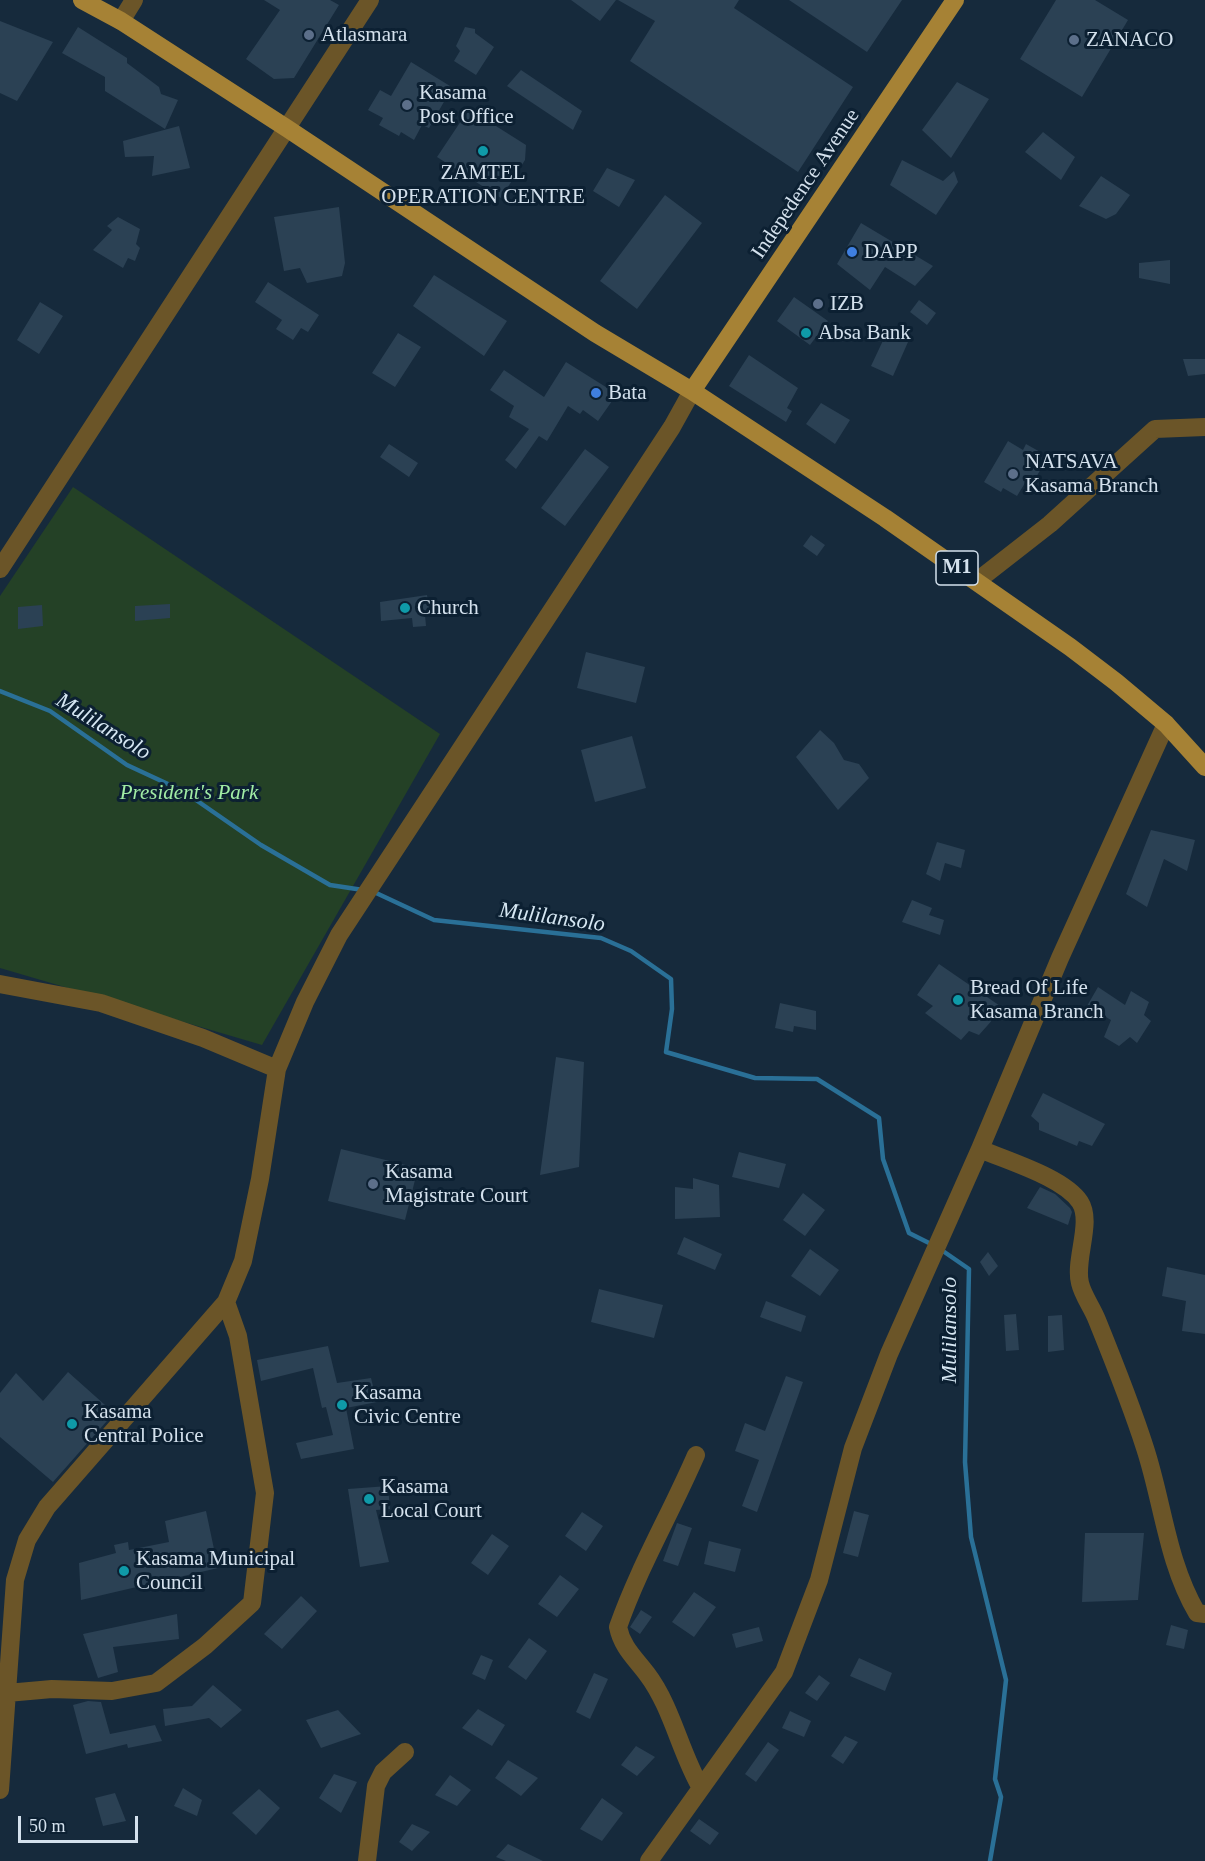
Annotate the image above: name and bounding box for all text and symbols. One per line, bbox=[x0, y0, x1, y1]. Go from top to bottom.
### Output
place label: Atlasmara bbox=[321, 22, 407, 48]
place label: ZANACO bbox=[1086, 27, 1173, 53]
marker: Atlasmara bbox=[302, 28, 316, 42]
marker: ZANACO bbox=[1067, 33, 1081, 47]
place label: Kasama Post Office bbox=[419, 80, 514, 130]
marker: Kasama Post Office bbox=[400, 98, 414, 112]
street label: Indepedence Avenue bbox=[747, 104, 865, 264]
marker: ZAMTEL OPERATION CENTRE bbox=[476, 144, 490, 158]
place label: ZAMTEL OPERATION CENTRE bbox=[381, 160, 585, 210]
place label: DAPP bbox=[864, 239, 918, 265]
marker: DAPP bbox=[845, 245, 859, 259]
place label: IZB bbox=[830, 291, 864, 317]
marker: IZB bbox=[811, 297, 825, 311]
place label: Absa Bank bbox=[818, 320, 911, 346]
marker: Absa Bank bbox=[799, 326, 813, 340]
place label: Bata bbox=[608, 380, 646, 406]
marker: Bata bbox=[589, 386, 603, 400]
place label: NATSAVA Kasama Branch bbox=[1025, 449, 1159, 499]
marker: NATSAVA Kasama Branch bbox=[1006, 467, 1020, 481]
road number: M1 bbox=[936, 551, 978, 585]
place label: Church bbox=[417, 595, 479, 621]
marker: Church bbox=[398, 601, 412, 615]
water label: Mulilansolo bbox=[51, 688, 155, 766]
park label: President's Park bbox=[120, 780, 258, 806]
water label: Mulilansolo bbox=[498, 898, 606, 938]
place label: Bread Of Life Kasama Branch bbox=[970, 975, 1104, 1025]
marker: Bread Of Life Kasama Branch bbox=[951, 993, 965, 1007]
place label: Kasama Magistrate Court bbox=[385, 1159, 528, 1209]
marker: Kasama Magistrate Court bbox=[366, 1177, 380, 1191]
water label: Mulilansolo bbox=[937, 1277, 963, 1383]
place label: Kasama Civic Centre bbox=[354, 1380, 461, 1430]
marker: Kasama Civic Centre bbox=[335, 1398, 349, 1412]
place label: Kasama Central Police bbox=[84, 1399, 204, 1449]
marker: Kasama Central Police bbox=[65, 1417, 79, 1431]
place label: Kasama Local Court bbox=[381, 1474, 482, 1524]
marker: Kasama Local Court bbox=[362, 1492, 376, 1506]
place label: Kasama Municipal Council bbox=[136, 1546, 295, 1596]
marker: Kasama Municipal Council bbox=[117, 1564, 131, 1578]
scale bar bbox=[21, 1804, 141, 1842]
text: 50 m bbox=[29, 1816, 66, 1836]

